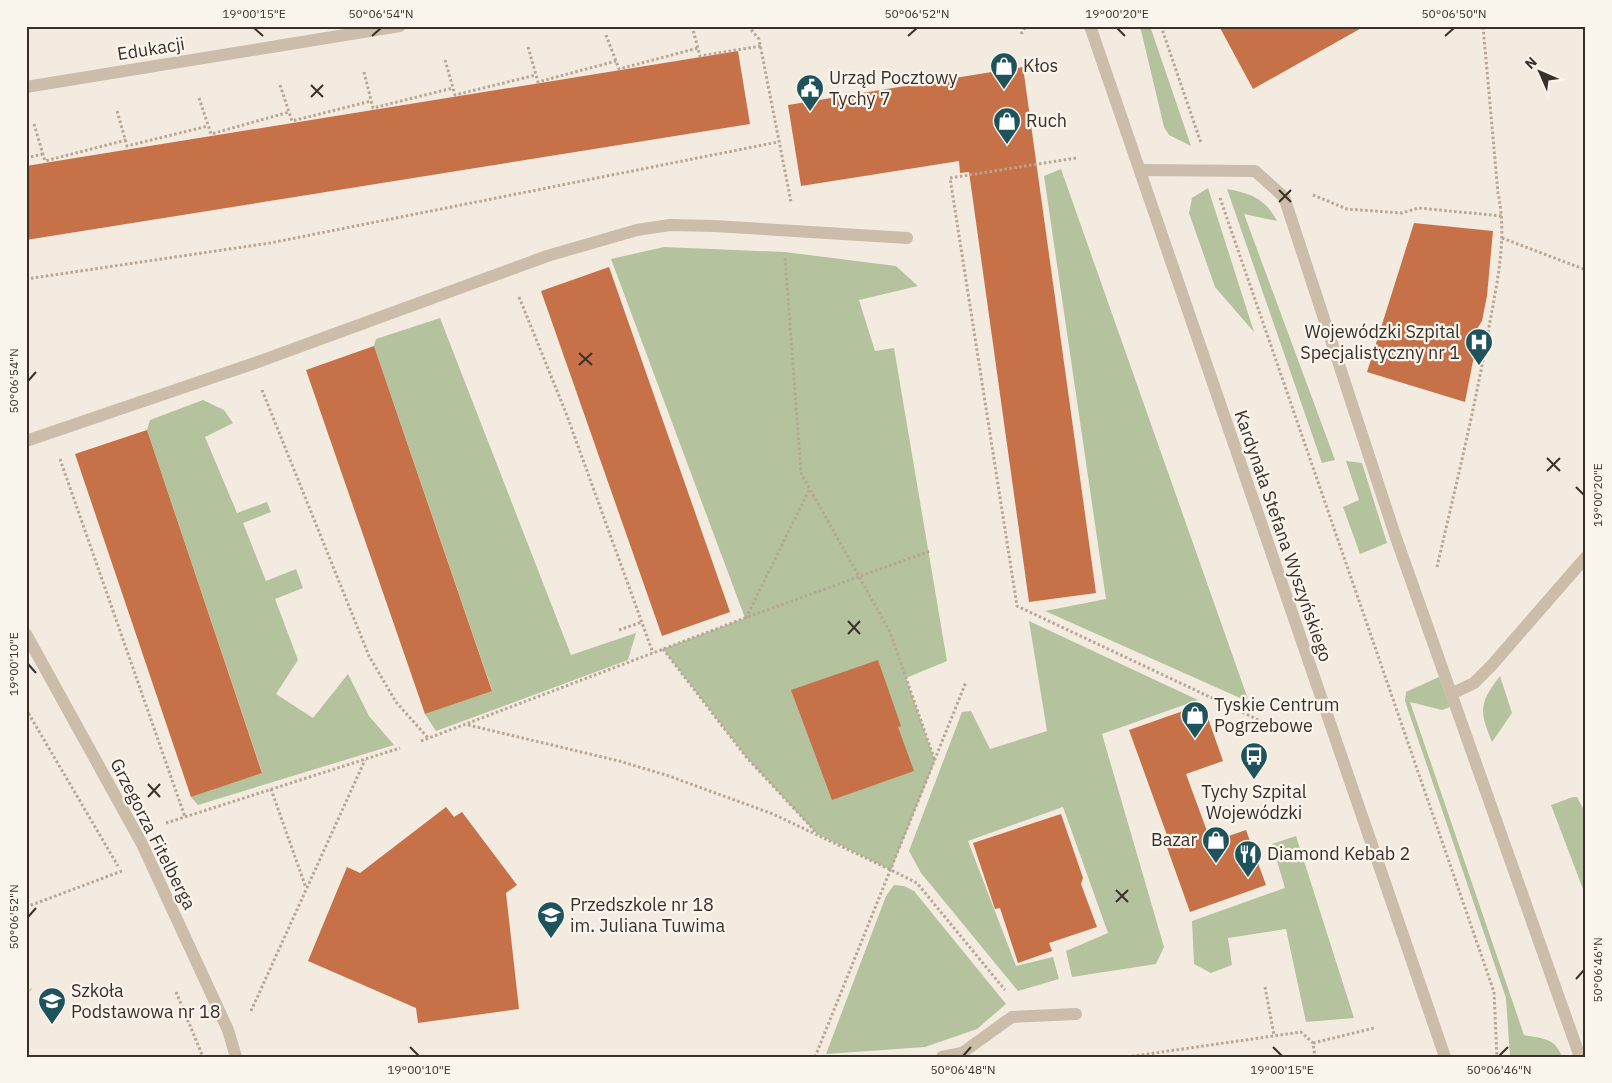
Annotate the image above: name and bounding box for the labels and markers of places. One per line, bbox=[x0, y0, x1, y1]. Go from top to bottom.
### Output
shop icon: Kłos bbox=[989, 51, 1019, 90]
place label: Kłos bbox=[1023, 54, 1058, 77]
place label: Urząd Pocztowy Tychy 7 bbox=[829, 66, 958, 110]
public building icon: Urząd Pocztowy Tychy 7 bbox=[795, 73, 825, 112]
shop icon: Ruch bbox=[992, 106, 1022, 145]
place label: Ruch bbox=[1026, 109, 1067, 132]
place label: Wojewódzki Szpital Specjalistyczny nr 1 bbox=[1300, 320, 1460, 364]
hospital icon: Wojewódzki Szpital Specjalistyczny nr 1 bbox=[1464, 327, 1494, 366]
place label: Tyskie Centrum Pogrzebowe bbox=[1214, 693, 1340, 737]
shop icon: Tyskie Centrum Pogrzebowe bbox=[1180, 700, 1210, 739]
bus stop icon: Tychy Szpital Wojewódzki bbox=[1239, 741, 1269, 780]
place label: Tychy Szpital Wojewódzki bbox=[1201, 780, 1307, 824]
shop icon: Bazar bbox=[1201, 825, 1231, 864]
place label: Bazar bbox=[1151, 828, 1197, 851]
restaurant icon: Diamond Kebab 2 bbox=[1233, 839, 1263, 878]
place label: Diamond Kebab 2 bbox=[1267, 842, 1410, 865]
place label: Przedszkole nr 18 im. Juliana Tuwima bbox=[570, 893, 726, 937]
school or university icon: Przedszkole nr 18 im. Juliana Tuwima bbox=[536, 900, 566, 939]
place label: Szkoła Podstawowa nr 18 bbox=[71, 979, 221, 1023]
school or university icon: Szkoła Podstawowa nr 18 bbox=[37, 986, 67, 1025]

